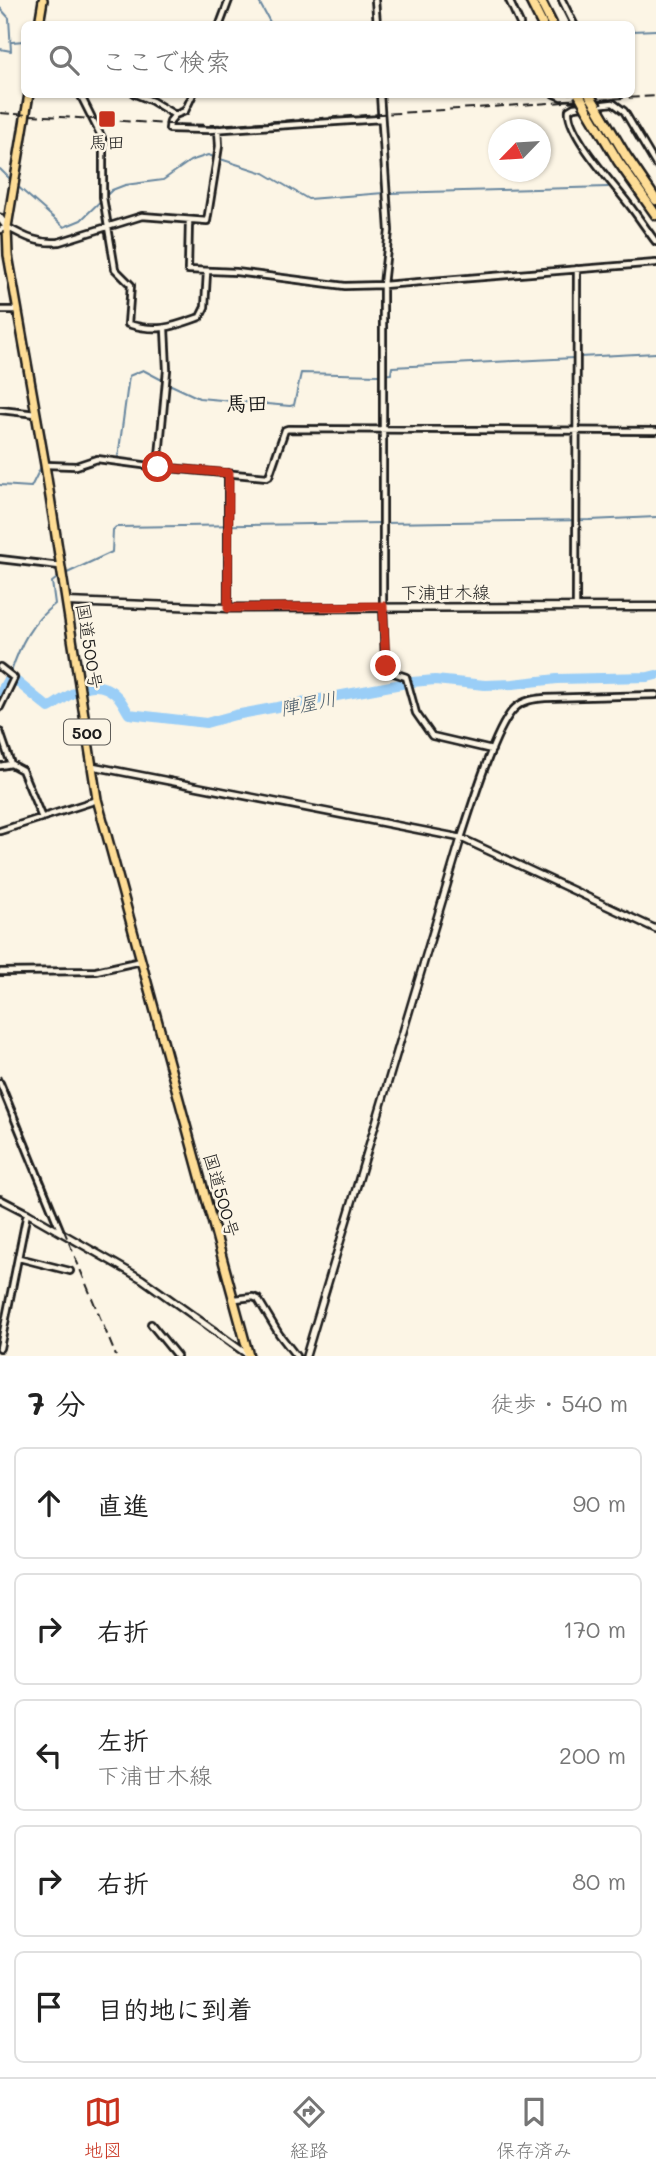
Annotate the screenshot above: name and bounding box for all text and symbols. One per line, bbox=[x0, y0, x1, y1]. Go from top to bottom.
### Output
search box bbox=[21, 21, 635, 98]
icon: search bbox=[45, 41, 83, 79]
text: ここで検索 bbox=[101, 44, 231, 78]
marker: 馬田 bbox=[97, 109, 117, 129]
north arrow bbox=[488, 119, 551, 182]
place label: 馬田 bbox=[89, 130, 125, 154]
district label: 馬田 bbox=[226, 389, 268, 416]
route start bbox=[142, 451, 173, 482]
street label: 下浦甘木線 bbox=[400, 580, 490, 604]
street label: 国道500号 bbox=[71, 601, 109, 691]
route end bbox=[370, 650, 401, 681]
water label: 陣屋川 bbox=[278, 685, 338, 721]
road number: 500 bbox=[64, 720, 110, 744]
street label: 国道500号 bbox=[199, 1150, 245, 1240]
text: 7 分 bbox=[28, 1383, 86, 1423]
text: 徒歩 · 540 m bbox=[490, 1388, 628, 1418]
icon: ahead bbox=[30, 1484, 68, 1522]
text: 直進 bbox=[97, 1488, 149, 1522]
text: 90 m bbox=[573, 1488, 626, 1518]
icon: right bbox=[30, 1610, 68, 1648]
text: 右折 bbox=[97, 1614, 149, 1648]
text: 170 m bbox=[563, 1614, 626, 1644]
text: 左折 bbox=[97, 1723, 149, 1757]
icon: left bbox=[30, 1736, 68, 1774]
text: 200 m bbox=[559, 1740, 626, 1770]
text: 下浦甘木線 bbox=[97, 1760, 212, 1790]
icon: right bbox=[30, 1862, 68, 1900]
text: 右折 bbox=[97, 1866, 149, 1900]
text: 80 m bbox=[572, 1866, 626, 1896]
icon: arrive bbox=[30, 1988, 68, 2026]
text: 目的地に到着 bbox=[97, 1992, 253, 2026]
tab: 地図 bbox=[84, 2093, 122, 2162]
tab: 経路 bbox=[290, 2093, 328, 2162]
tab: 保存済み bbox=[496, 2093, 572, 2162]

